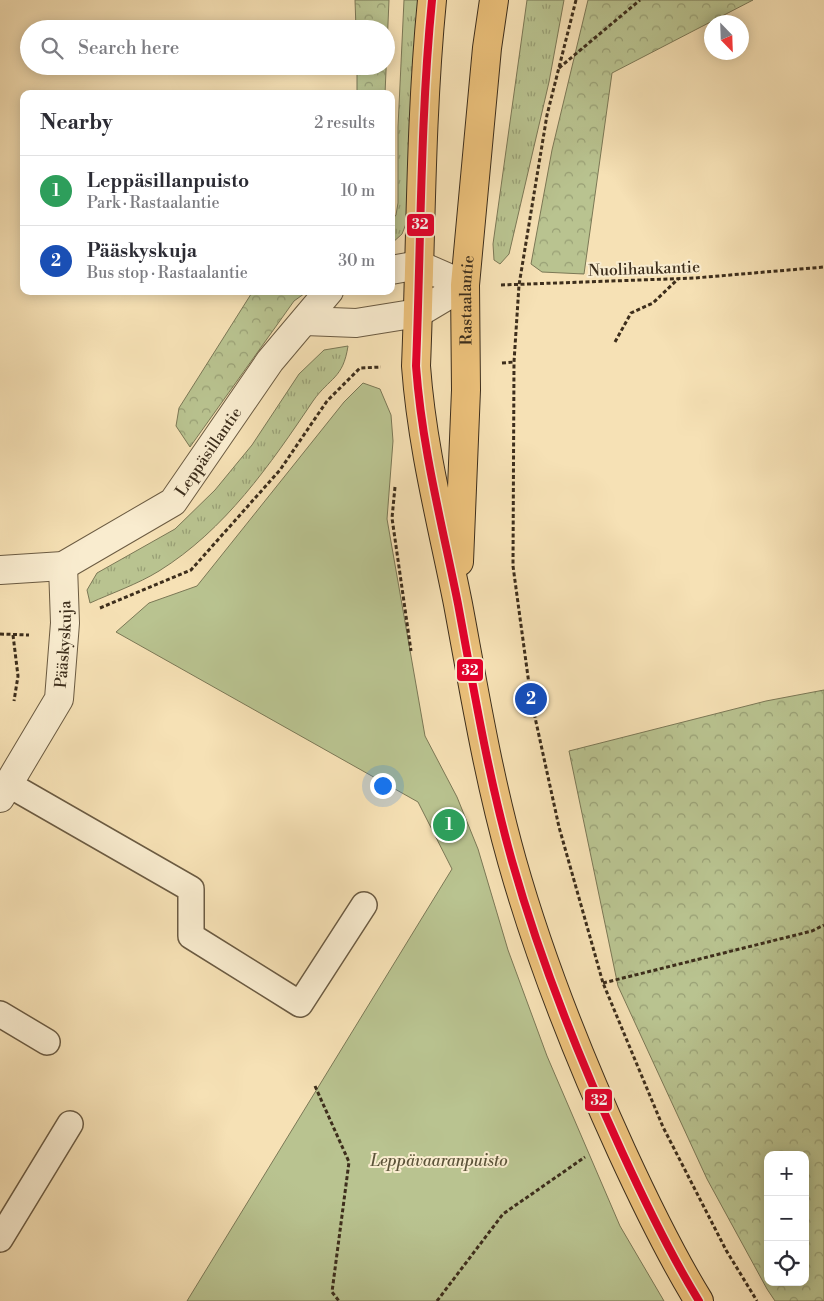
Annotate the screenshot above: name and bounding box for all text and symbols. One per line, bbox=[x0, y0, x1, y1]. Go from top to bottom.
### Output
north arrow bbox=[704, 15, 749, 60]
search box bbox=[20, 20, 395, 75]
icon: search bbox=[38, 34, 66, 62]
text: Search here bbox=[78, 36, 179, 60]
text: Nearby bbox=[40, 110, 113, 136]
text: 2 results bbox=[314, 113, 375, 133]
text: Leppäsillanpuisto bbox=[87, 169, 249, 193]
text: 1 bbox=[52, 181, 60, 201]
text: 10 m bbox=[341, 181, 375, 201]
text: Park · Rastaalantie bbox=[87, 193, 220, 213]
line badge: 32 bbox=[406, 213, 435, 237]
text: 32 bbox=[411, 216, 429, 234]
text: Pääskyskuja bbox=[87, 239, 197, 263]
text: 2 bbox=[51, 251, 61, 271]
text: 30 m bbox=[338, 251, 375, 271]
street label: Rastaalantie bbox=[456, 254, 479, 345]
street label: Nuolihaukantie bbox=[588, 257, 700, 281]
text: Bus stop · Rastaalantie bbox=[87, 263, 248, 283]
street label: Leppäsillantie bbox=[171, 403, 246, 500]
street label: Pääskyskuja bbox=[51, 599, 76, 689]
line badge: 32 bbox=[456, 658, 484, 682]
text: 32 bbox=[461, 662, 479, 680]
pin: 2 bbox=[515, 680, 547, 718]
your location bbox=[370, 773, 396, 799]
pin: 1 bbox=[433, 806, 465, 844]
line badge: 32 bbox=[584, 1088, 613, 1112]
text: 32 bbox=[590, 1092, 608, 1110]
park label: Leppävaaranpuisto bbox=[369, 1151, 508, 1171]
map controls bbox=[764, 1151, 809, 1286]
button: + bbox=[764, 1151, 809, 1196]
button: − bbox=[764, 1196, 809, 1241]
button: locate bbox=[764, 1241, 809, 1286]

